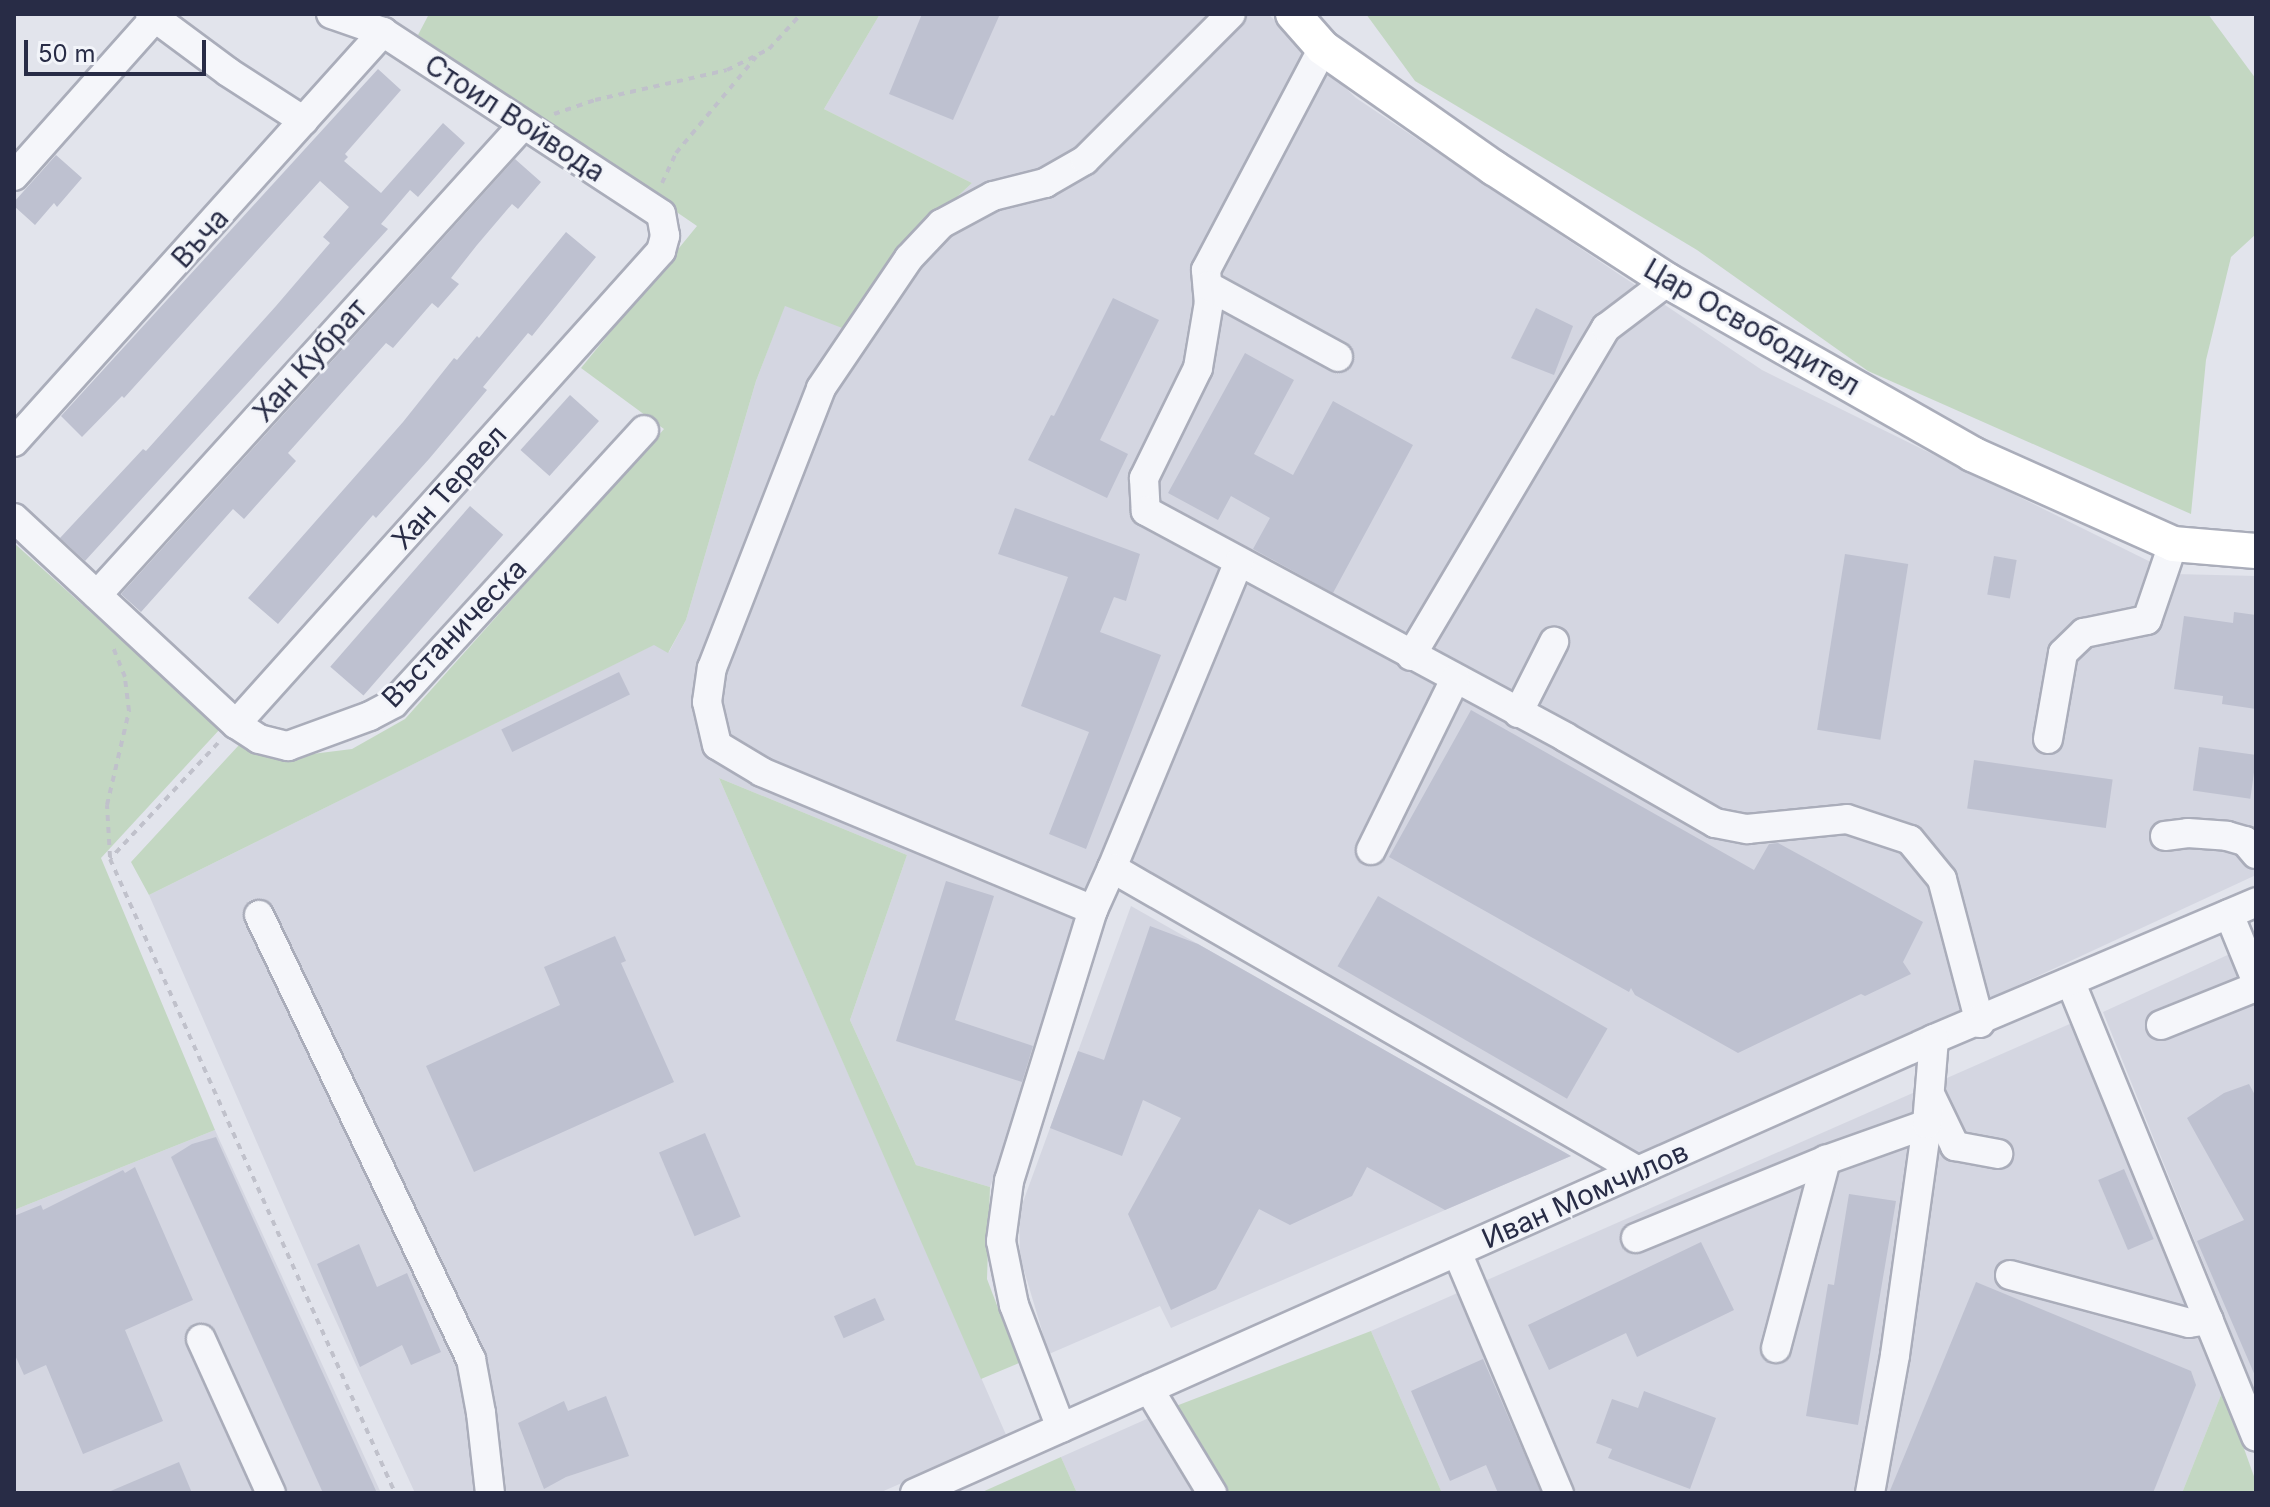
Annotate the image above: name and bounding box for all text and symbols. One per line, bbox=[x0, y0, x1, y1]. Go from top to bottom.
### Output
scale bar bbox=[28, 24, 210, 74]
text: 50 m bbox=[38, 39, 96, 68]
street label: Стоил Войвода bbox=[419, 47, 611, 189]
street label: Въча bbox=[165, 201, 235, 275]
street label: Цар Освободител bbox=[1638, 252, 1866, 402]
street label: Хан Кубрат bbox=[246, 292, 374, 428]
street label: Хан Тервел bbox=[385, 418, 513, 556]
street label: Въстаническа bbox=[375, 552, 533, 714]
street label: Иван Момчилов bbox=[1477, 1134, 1693, 1256]

